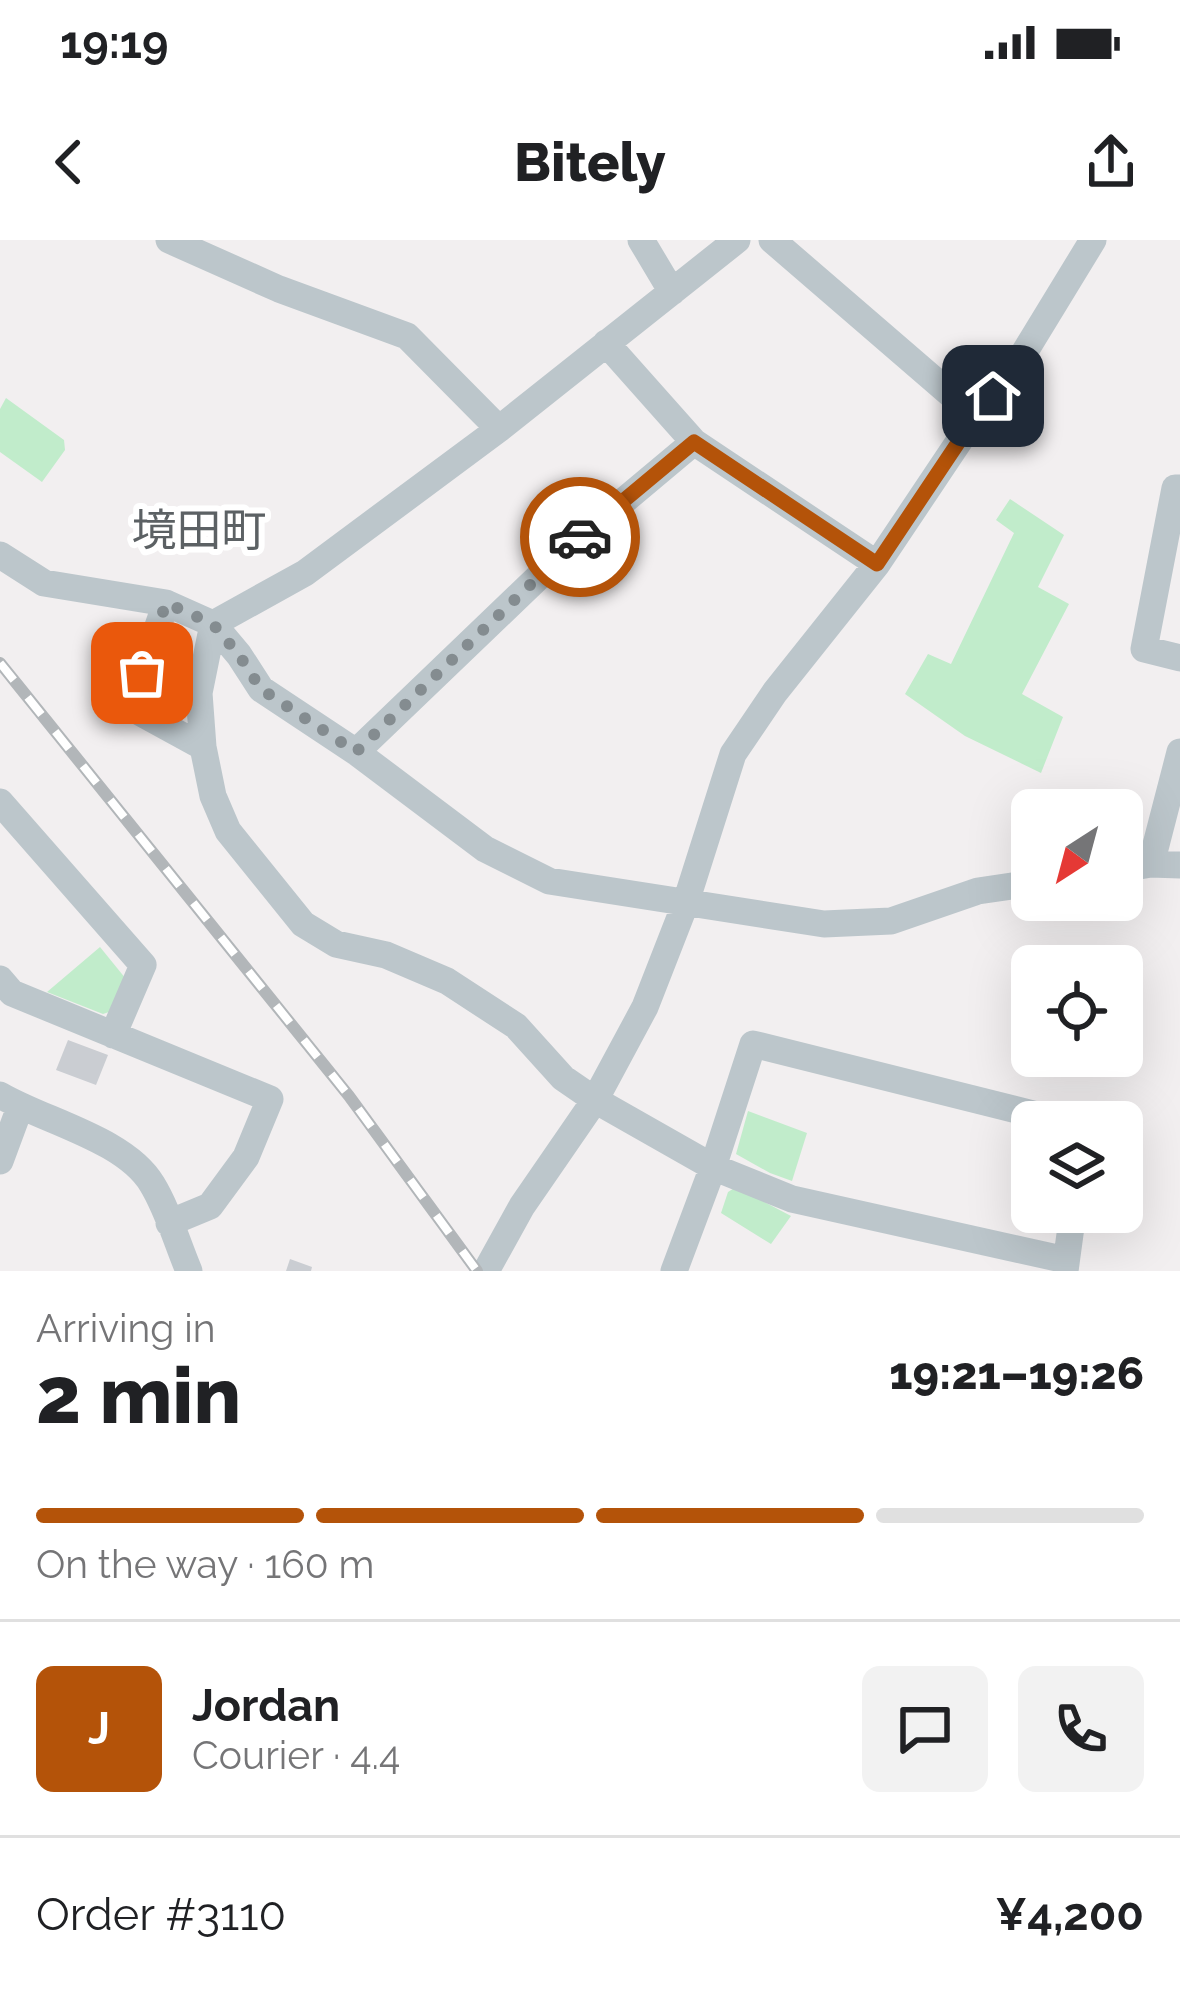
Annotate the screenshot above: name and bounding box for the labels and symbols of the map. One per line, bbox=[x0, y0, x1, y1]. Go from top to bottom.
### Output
pin bbox=[942, 345, 1044, 447]
courier bbox=[520, 477, 640, 597]
district label: 境田町 bbox=[131, 504, 267, 557]
pin bbox=[91, 622, 193, 724]
north arrow bbox=[1011, 789, 1143, 921]

